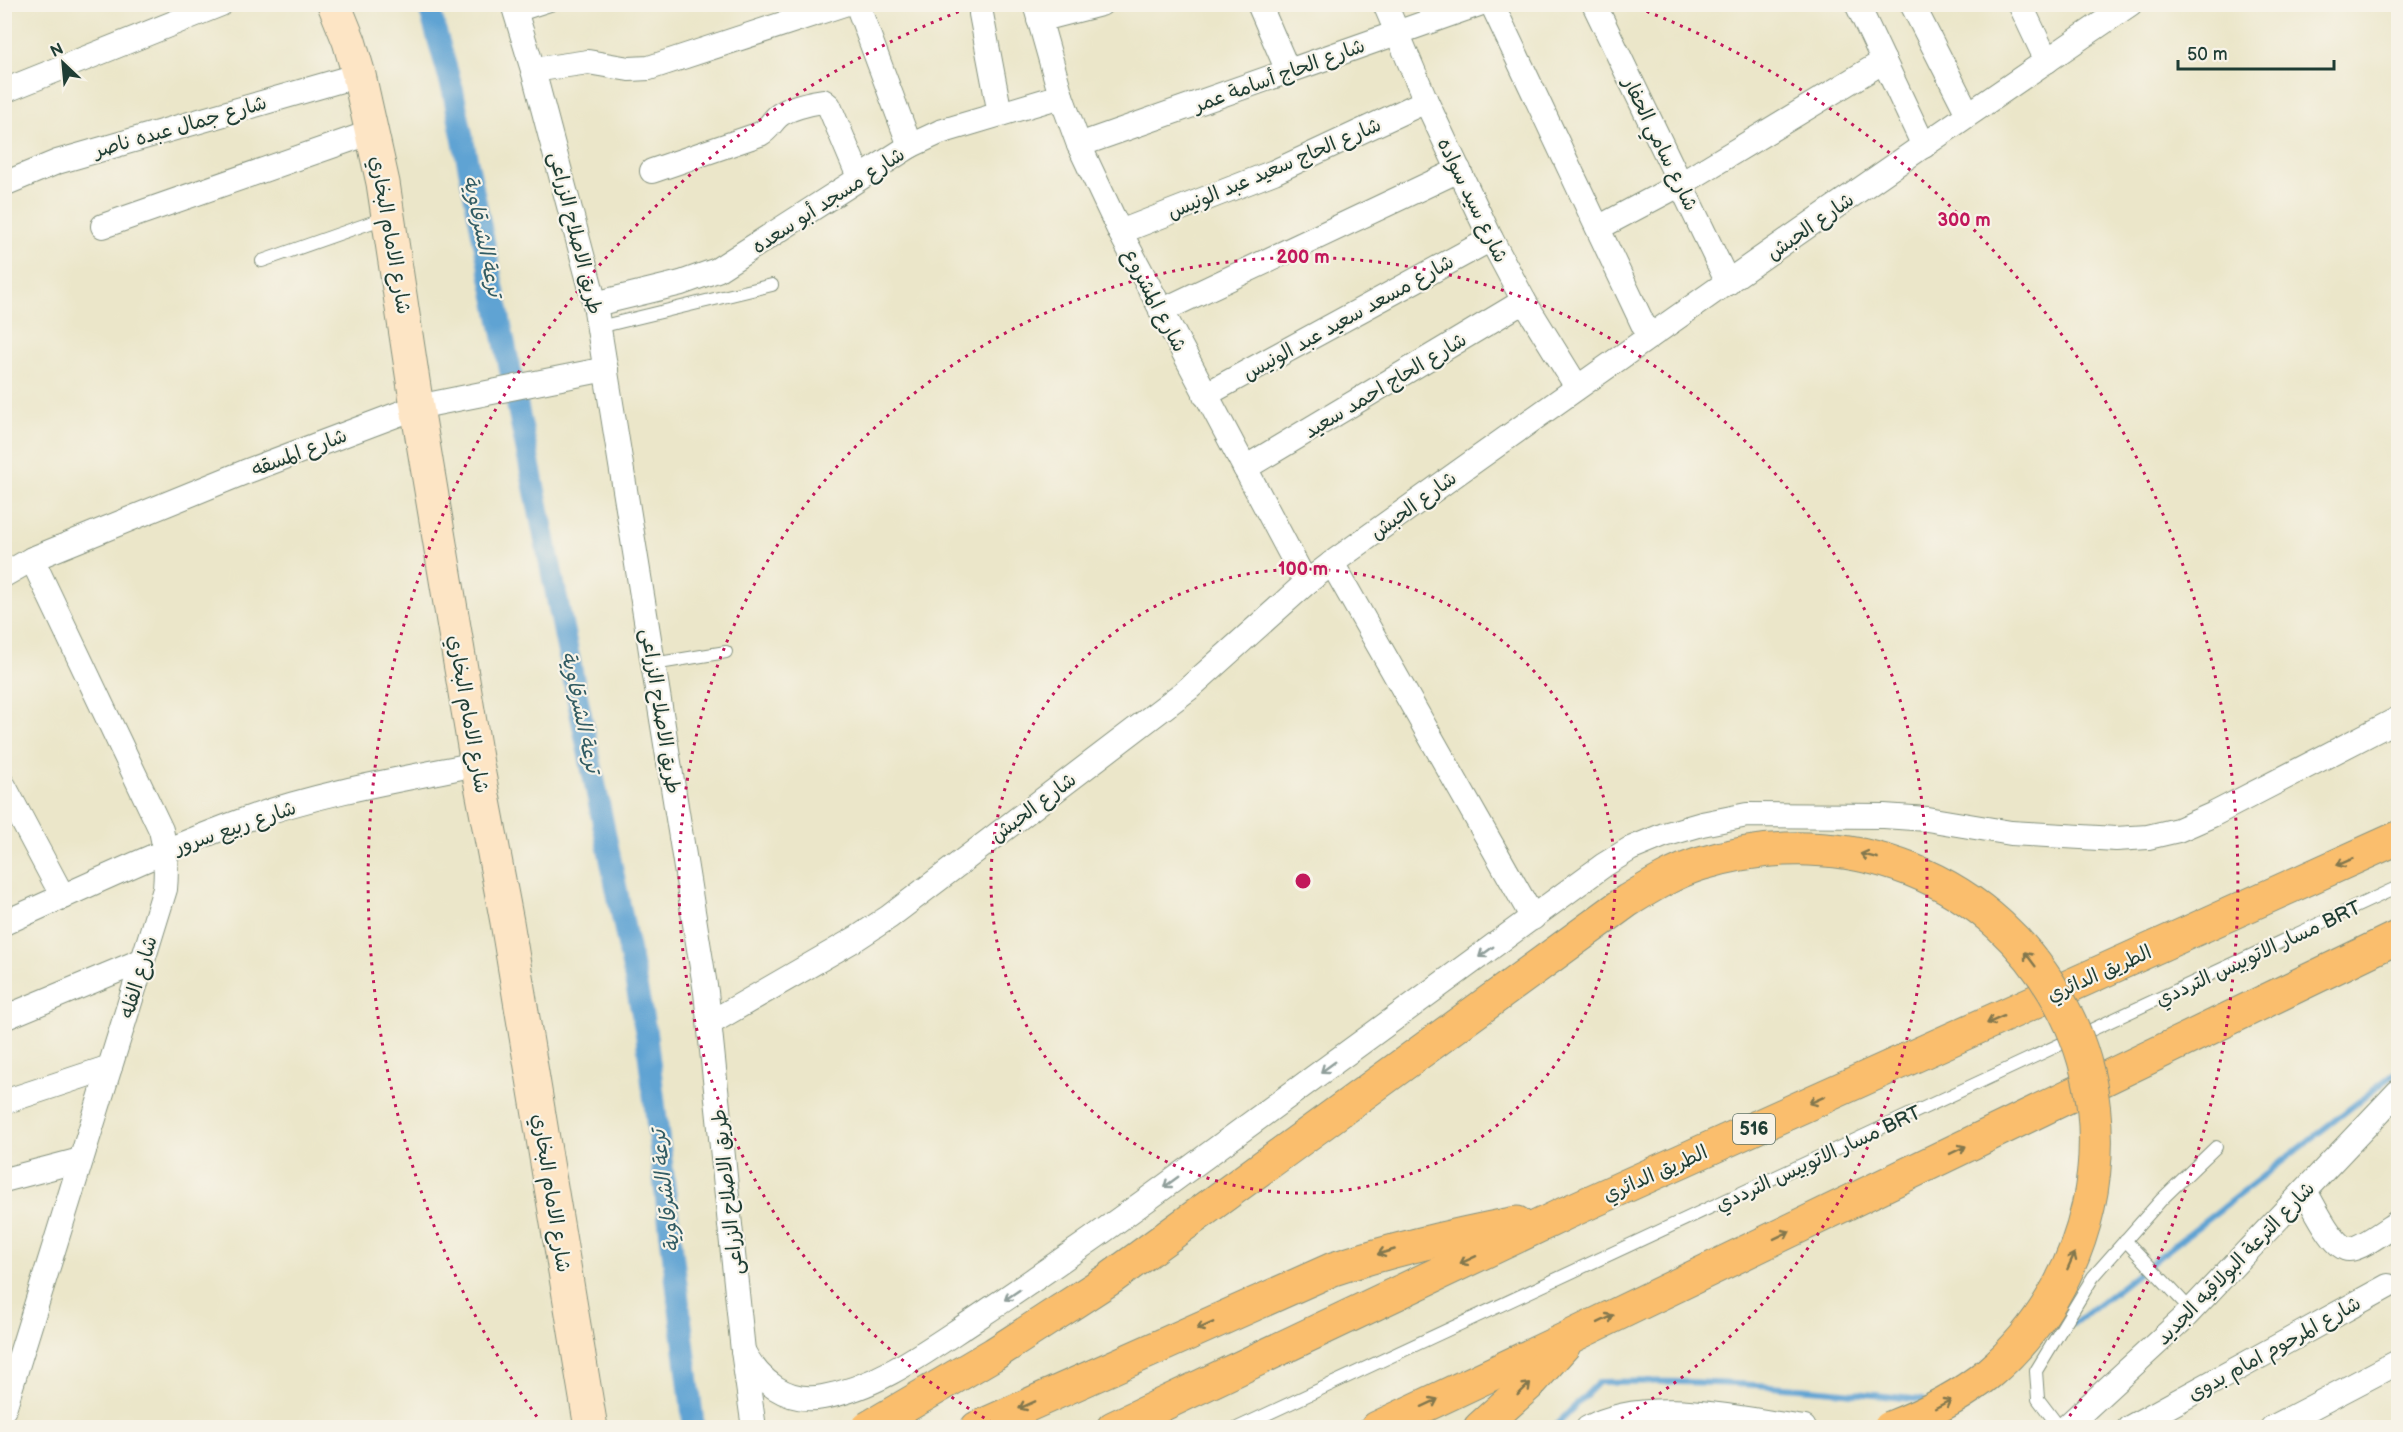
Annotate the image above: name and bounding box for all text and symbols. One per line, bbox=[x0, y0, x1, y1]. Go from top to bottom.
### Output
north arrow bbox=[33, 33, 93, 93]
scale bar bbox=[2178, 33, 2334, 71]
street label: شارع الحاج أسامة عمر bbox=[1189, 34, 1369, 120]
text: N bbox=[48, 40, 67, 62]
text: 50 m bbox=[2187, 44, 2228, 65]
street label: شارع سامي الحفار bbox=[1612, 72, 1703, 217]
street label: شارع جمال عبده ناصر bbox=[89, 91, 270, 165]
street label: شارع الحاج سعيد عبد الونيس bbox=[1164, 113, 1385, 226]
street label: شارع سيد سواده bbox=[1431, 134, 1513, 267]
street label: شارع مسجد أبو سعده bbox=[748, 143, 910, 260]
street label: طريق الاصلاح الزراعى bbox=[542, 149, 607, 317]
street label: شارع الامام البخاري bbox=[362, 154, 416, 317]
water label: ترعة الشرقاوية bbox=[457, 173, 508, 303]
street label: شارع الحبش bbox=[1762, 188, 1859, 266]
text: 300 m bbox=[1937, 210, 1991, 231]
street label: شارع المشروع bbox=[1116, 245, 1191, 357]
text: 200 m bbox=[1276, 247, 1330, 268]
street label: شارع مسعد سعيد عبد الونيس bbox=[1239, 250, 1459, 387]
street label: شارع الحاج احمد سعيد bbox=[1300, 328, 1472, 445]
street label: شارع المسقه bbox=[248, 424, 351, 483]
street label: شارع الحبش bbox=[1366, 466, 1462, 546]
text: 100 m bbox=[1278, 559, 1328, 580]
street label: طريق الاصلاح الزراعى bbox=[634, 627, 685, 796]
street label: شارع الامام البخاري bbox=[440, 633, 494, 796]
water label: ترعة الشرقاوية bbox=[555, 649, 606, 779]
street label: شارع الحبش bbox=[986, 768, 1082, 849]
street label: شارع ربيع سرور bbox=[170, 796, 300, 862]
one-way arrow bbox=[1860, 850, 1879, 862]
one-way arrow bbox=[2337, 857, 2355, 869]
centre of rings bbox=[1293, 871, 1313, 891]
street label: مسار الاتوبيس الترددي BRT bbox=[2152, 896, 2366, 1014]
street label: شارع الفله bbox=[115, 933, 164, 1022]
street label: الطريق الدائري bbox=[2043, 940, 2156, 1009]
one-way arrow bbox=[1478, 946, 1494, 958]
one-way arrow bbox=[2024, 951, 2037, 967]
one-way arrow bbox=[1986, 1015, 2005, 1026]
one-way arrow bbox=[1321, 1061, 1337, 1073]
one-way arrow bbox=[1809, 1095, 1827, 1106]
street label: مسار الاتوبيس الترددي BRT bbox=[1712, 1101, 1926, 1219]
street label: طريق الاصلاح الزراعى bbox=[707, 1108, 750, 1276]
street label: شارع الامام البخاري bbox=[525, 1112, 575, 1275]
road number: 516 bbox=[1733, 1114, 1775, 1144]
water label: ترعة الشرقاوية bbox=[645, 1124, 685, 1254]
street label: الطريق الدائري bbox=[1599, 1140, 1712, 1209]
one-way arrow bbox=[1948, 1144, 1966, 1155]
one-way arrow bbox=[1163, 1176, 1179, 1188]
street label: شارع الترعة البولاقيه الجديد bbox=[2151, 1177, 2321, 1351]
one-way arrow bbox=[1773, 1228, 1791, 1240]
one-way arrow bbox=[1376, 1247, 1395, 1258]
one-way arrow bbox=[2066, 1253, 2078, 1271]
one-way arrow bbox=[1459, 1254, 1477, 1266]
one-way arrow bbox=[1004, 1289, 1020, 1301]
street label: شارع المرحوم امام بدوى bbox=[2184, 1291, 2367, 1409]
one-way arrow bbox=[1597, 1313, 1615, 1325]
one-way arrow bbox=[1196, 1321, 1214, 1332]
one-way arrow bbox=[1516, 1382, 1531, 1396]
one-way arrow bbox=[1421, 1396, 1439, 1408]
one-way arrow bbox=[1934, 1398, 1952, 1409]
one-way arrow bbox=[1018, 1401, 1036, 1412]

